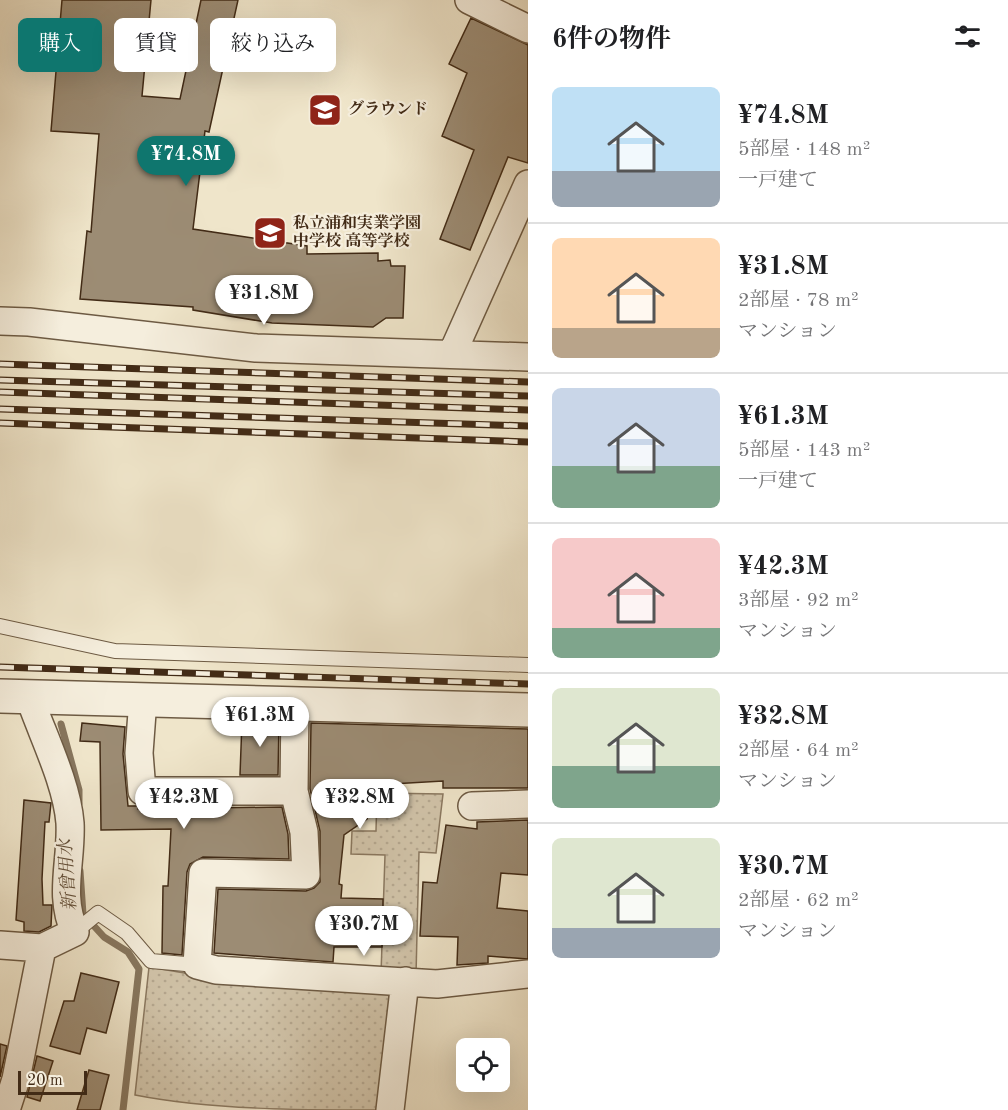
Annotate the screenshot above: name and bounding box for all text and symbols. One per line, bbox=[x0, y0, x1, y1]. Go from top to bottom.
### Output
chip: 購入 bbox=[18, 18, 102, 72]
chip: 賃貸 bbox=[114, 18, 198, 72]
chip: 絞り込み bbox=[210, 18, 336, 72]
icon: filters bbox=[951, 20, 984, 53]
text: 6件の物件 bbox=[552, 27, 671, 53]
school or university icon: グラウンド bbox=[307, 92, 343, 128]
place label: グラウンド bbox=[348, 100, 428, 118]
text: ¥74.8M bbox=[738, 103, 829, 129]
icon: home bbox=[600, 111, 672, 183]
pin: ¥74.8M bbox=[137, 136, 235, 187]
text: 5部屋 · 148 m² bbox=[738, 140, 870, 160]
text: ¥74.8M bbox=[151, 145, 221, 165]
text: 一戸建て bbox=[738, 171, 818, 191]
place label: 私立浦和実業学園 中学校 高等学校 bbox=[293, 214, 421, 250]
school or university icon: 私立浦和実業学園 中学校 高等学校 bbox=[252, 215, 288, 251]
text: ¥31.8M bbox=[738, 254, 829, 280]
icon: home bbox=[600, 262, 672, 334]
pin: ¥31.8M bbox=[215, 275, 313, 326]
text: ¥31.8M bbox=[229, 284, 299, 304]
text: 2部屋 · 78 m² bbox=[738, 291, 859, 311]
text: マンション bbox=[738, 322, 837, 342]
text: ¥61.3M bbox=[738, 404, 829, 430]
icon: home bbox=[600, 412, 672, 484]
text: 5部屋 · 143 m² bbox=[738, 441, 870, 461]
text: 一戸建て bbox=[738, 472, 818, 492]
text: ¥42.3M bbox=[738, 554, 829, 580]
icon: home bbox=[600, 562, 672, 634]
text: 3部屋 · 92 m² bbox=[738, 591, 859, 611]
text: マンション bbox=[738, 622, 837, 642]
pin: ¥61.3M bbox=[211, 697, 309, 748]
text: ¥32.8M bbox=[738, 704, 829, 730]
text: ¥61.3M bbox=[225, 706, 295, 726]
icon: home bbox=[600, 712, 672, 784]
text: 2部屋 · 64 m² bbox=[738, 741, 859, 761]
text: マンション bbox=[738, 772, 837, 792]
pin: ¥42.3M bbox=[135, 779, 233, 830]
pin: ¥32.8M bbox=[311, 779, 409, 830]
text: ¥42.3M bbox=[149, 788, 219, 808]
text: ¥32.8M bbox=[325, 788, 395, 808]
water label: 新曾用水 bbox=[54, 836, 79, 912]
text: ¥30.7M bbox=[738, 854, 829, 880]
icon: home bbox=[600, 862, 672, 934]
text: 2部屋 · 62 m² bbox=[738, 891, 859, 911]
pin: ¥30.7M bbox=[315, 906, 413, 957]
text: ¥30.7M bbox=[329, 915, 399, 935]
text: マンション bbox=[738, 922, 837, 942]
map controls bbox=[456, 1038, 510, 1092]
button: locate bbox=[456, 1038, 510, 1092]
scale bar bbox=[18, 1068, 87, 1096]
text: 20 m bbox=[27, 1073, 63, 1089]

